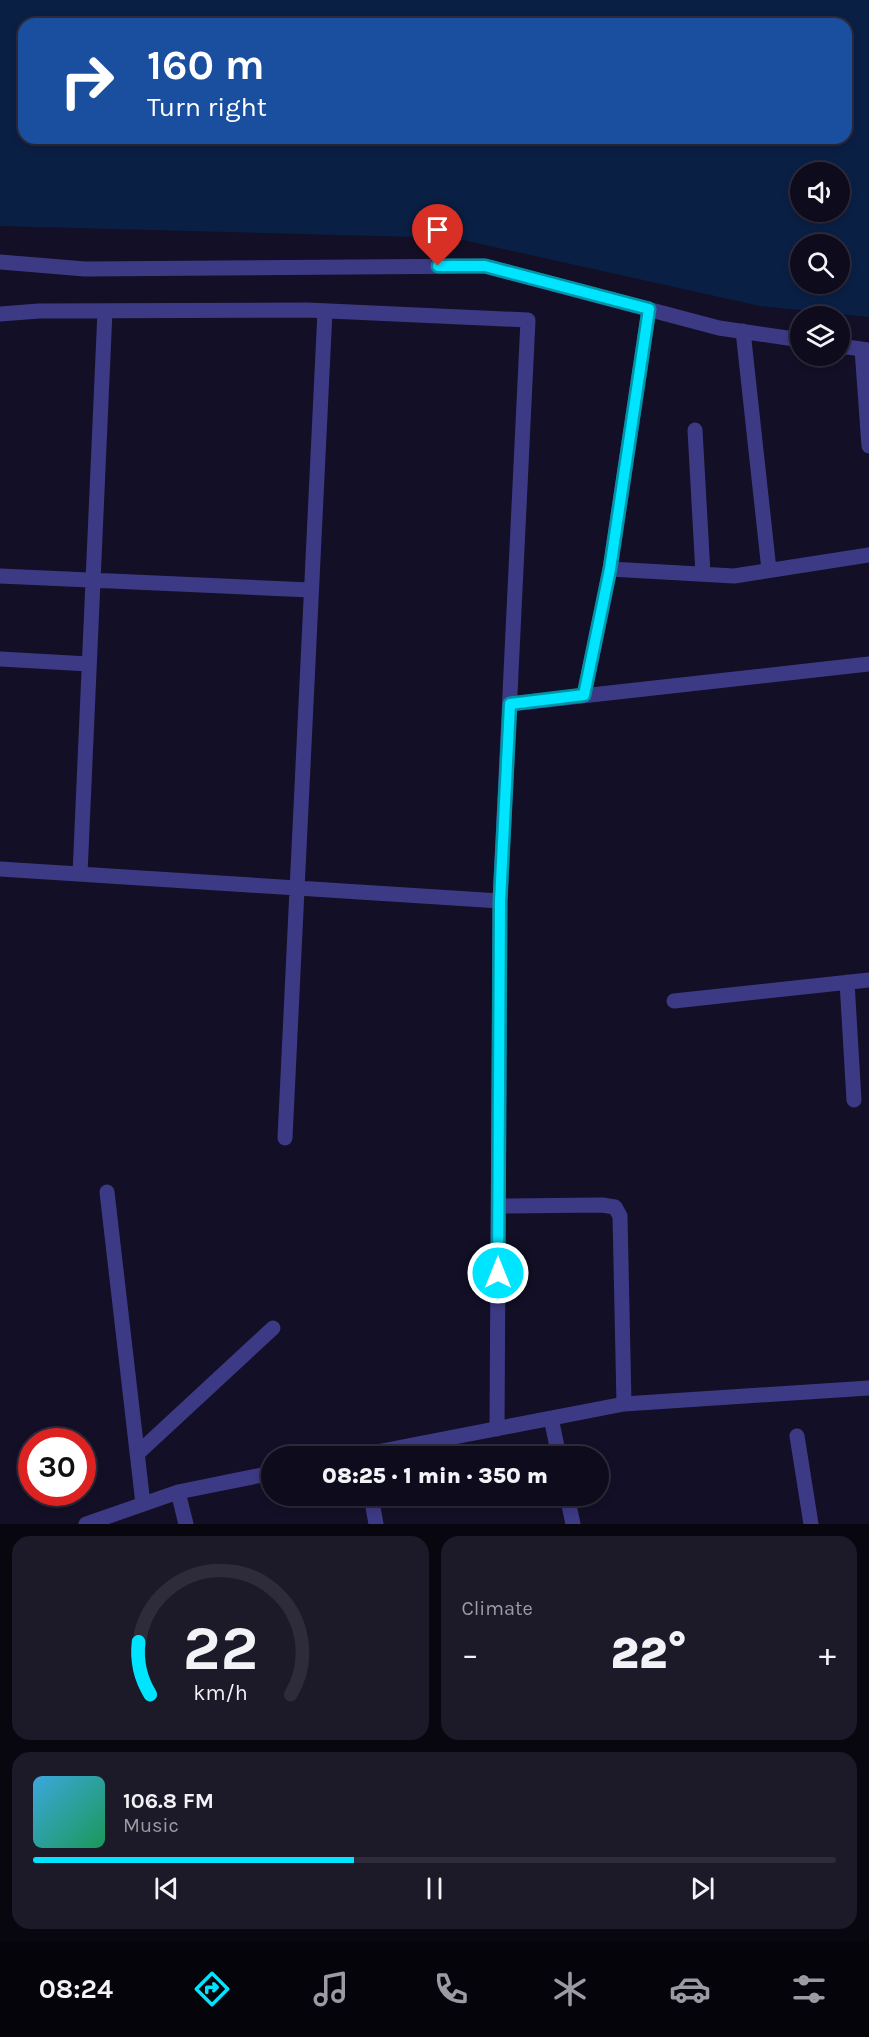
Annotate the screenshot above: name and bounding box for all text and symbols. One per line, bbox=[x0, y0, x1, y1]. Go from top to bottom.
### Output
text: 160 m bbox=[147, 40, 265, 90]
icon: right bbox=[48, 42, 126, 120]
text: Turn right bbox=[147, 91, 267, 123]
map controls bbox=[790, 162, 850, 366]
button: sound bbox=[790, 162, 850, 222]
pin bbox=[412, 204, 463, 266]
icon: arrive bbox=[421, 213, 454, 246]
button: search bbox=[790, 234, 850, 294]
button: layers bbox=[790, 306, 850, 366]
position arrow bbox=[466, 1241, 530, 1305]
speed limit sign: 30 bbox=[18, 1428, 96, 1506]
text: 08:25 · 1 min · 350 m bbox=[322, 1463, 548, 1489]
text: Climate bbox=[462, 1597, 533, 1620]
text: 22 bbox=[182, 1612, 258, 1685]
text: 22° bbox=[610, 1627, 687, 1679]
text: − bbox=[462, 1635, 479, 1673]
text: + bbox=[819, 1635, 836, 1673]
text: km/h bbox=[193, 1680, 247, 1705]
text: 106.8 FM bbox=[123, 1788, 214, 1814]
text: Music bbox=[123, 1814, 179, 1837]
icon: previous bbox=[150, 1872, 183, 1905]
icon: pause bbox=[418, 1872, 451, 1905]
icon: next bbox=[686, 1872, 719, 1905]
icon: directions bbox=[191, 1968, 233, 2010]
icon: music bbox=[310, 1968, 352, 2010]
icon: phone bbox=[430, 1968, 472, 2010]
icon: climate bbox=[549, 1968, 591, 2010]
icon: car bbox=[669, 1968, 711, 2010]
icon: filters bbox=[788, 1968, 830, 2010]
text: 08:24 bbox=[39, 1973, 113, 2005]

